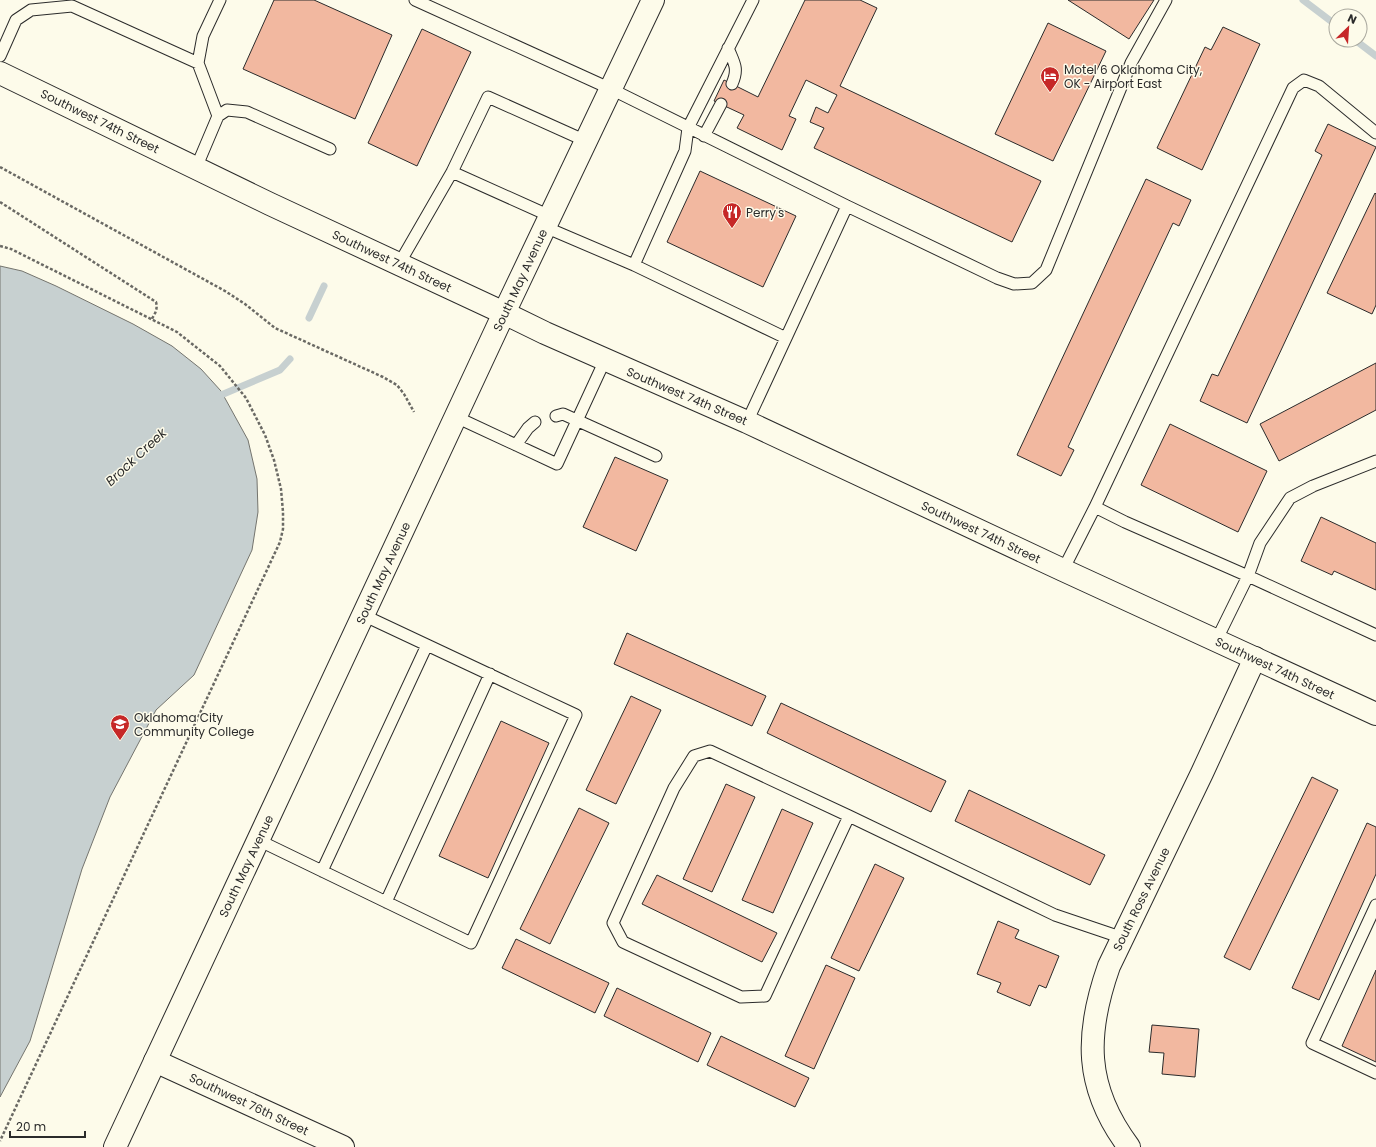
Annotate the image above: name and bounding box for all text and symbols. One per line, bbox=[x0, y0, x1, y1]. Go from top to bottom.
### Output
north arrow bbox=[1328, 8, 1368, 48]
text: N bbox=[1345, 10, 1359, 28]
place label: Motel 6 Oklahoma City, OK - Airport East bbox=[1064, 61, 1203, 92]
hotel icon: Motel 6 Oklahoma City, OK - Airport East bbox=[1039, 65, 1061, 93]
street label: Southwest 74th Street bbox=[38, 85, 162, 157]
restaurant icon: Perry's bbox=[721, 201, 743, 229]
place label: Perry's bbox=[746, 204, 784, 221]
street label: Southwest 74th Street bbox=[329, 226, 455, 296]
street label: South May Avenue bbox=[489, 226, 551, 334]
street label: Southwest 74th Street bbox=[624, 363, 750, 429]
water label: Brock Creek bbox=[101, 423, 172, 490]
street label: Southwest 74th Street bbox=[918, 497, 1044, 567]
street label: South May Avenue bbox=[352, 519, 414, 627]
street label: Southwest 74th Street bbox=[1212, 633, 1338, 703]
place label: Oklahoma City Community College bbox=[134, 709, 254, 740]
school or university icon: Oklahoma City Community College bbox=[109, 713, 131, 741]
street label: South May Avenue bbox=[215, 812, 277, 920]
street label: South Ross Avenue bbox=[1108, 844, 1174, 954]
street label: Southwest 76th Street bbox=[186, 1069, 312, 1139]
scale bar bbox=[10, 1113, 85, 1139]
text: 20 m bbox=[16, 1118, 46, 1135]

